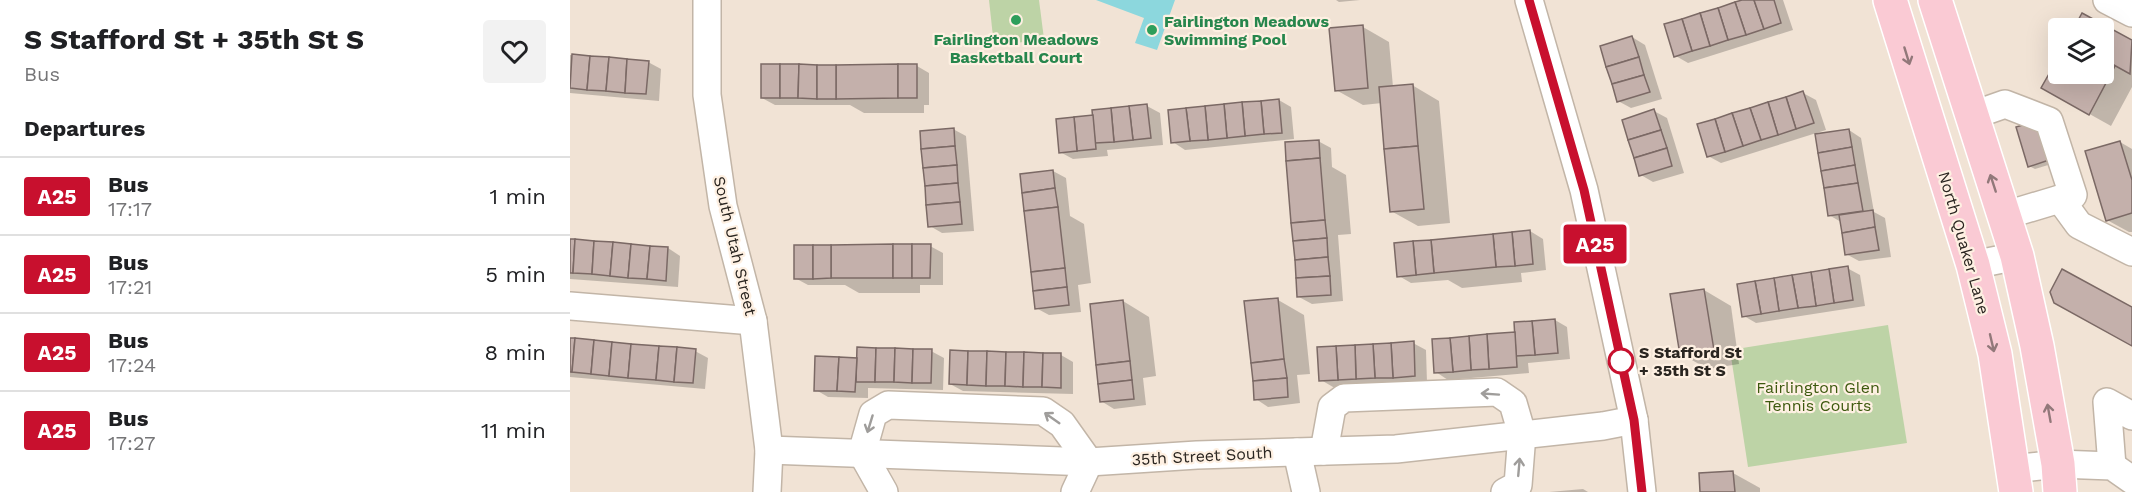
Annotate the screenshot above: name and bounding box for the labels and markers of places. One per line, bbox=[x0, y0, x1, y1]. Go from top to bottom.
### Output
place label: Fairlington Meadows Swimming Pool bbox=[1164, 12, 1329, 49]
marker: Fairlington Meadows Basketball Court bbox=[1009, 13, 1023, 27]
marker: Fairlington Meadows Swimming Pool bbox=[1145, 23, 1159, 37]
place label: Fairlington Meadows Basketball Court bbox=[934, 30, 1099, 67]
place label: S Stafford St + 35th St S bbox=[1639, 343, 1742, 380]
marker: S Stafford St + 35th St S bbox=[1608, 348, 1634, 374]

